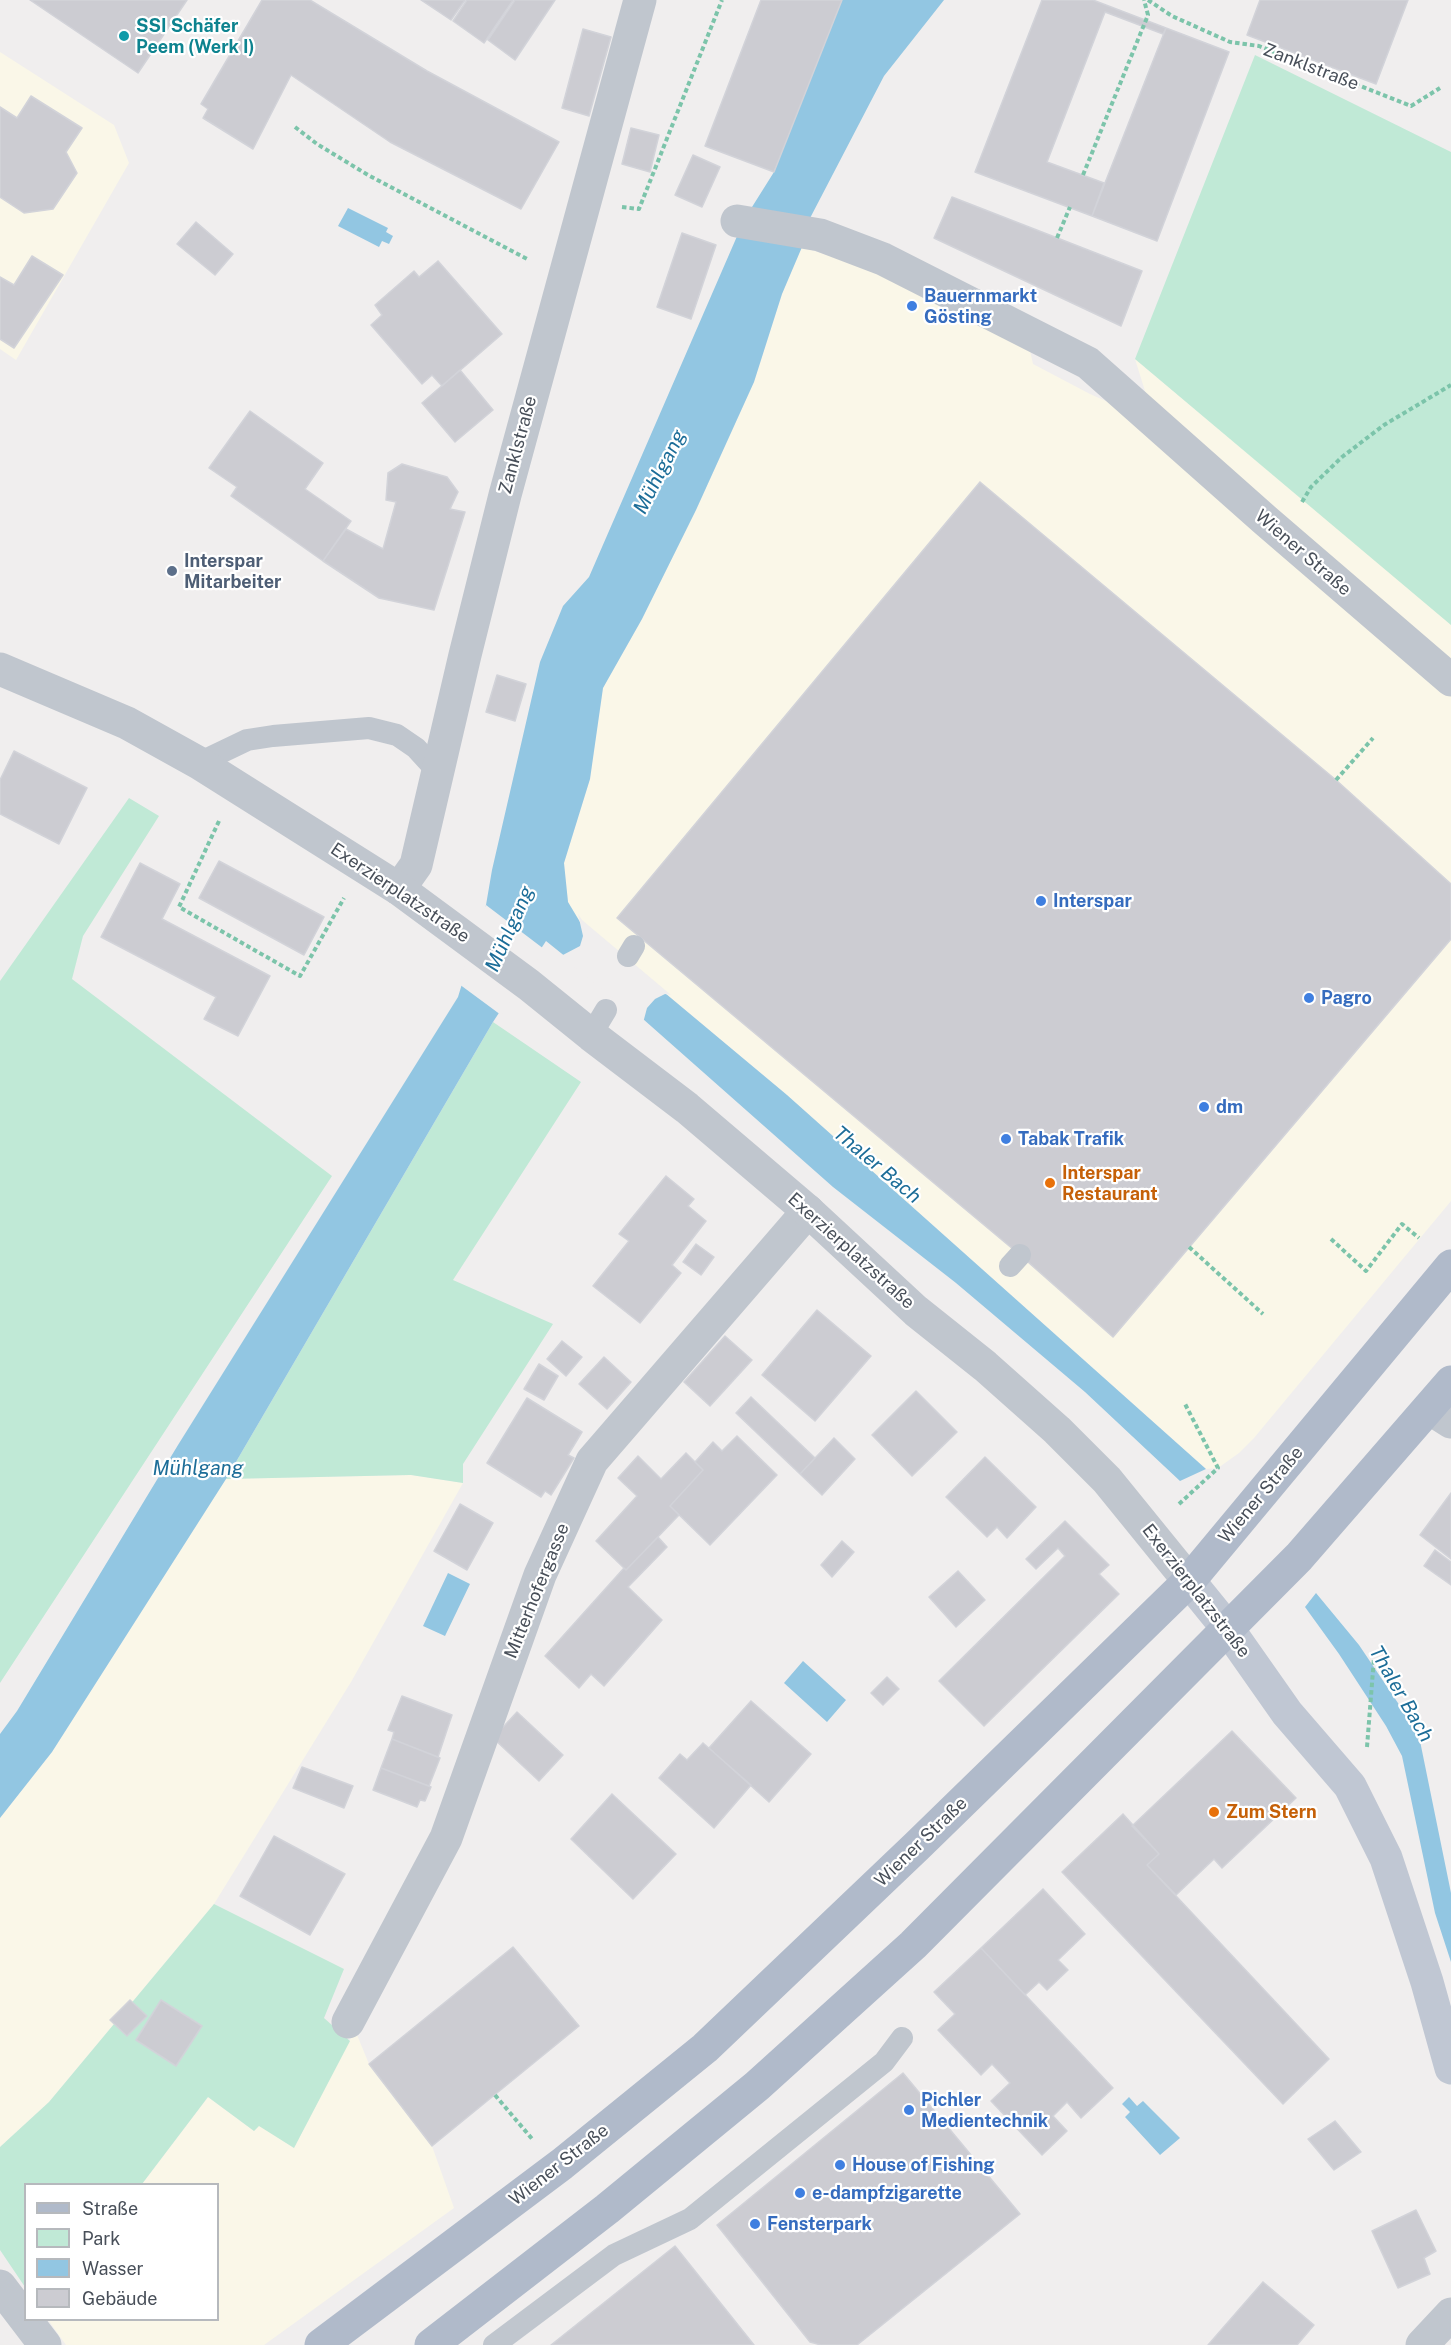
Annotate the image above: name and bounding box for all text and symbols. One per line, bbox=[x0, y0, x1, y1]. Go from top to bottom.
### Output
place label: SSI Schäfer Peem (Werk I) bbox=[136, 15, 255, 57]
marker: SSI Schäfer Peem (Werk I) bbox=[117, 29, 131, 43]
street label: Zanklstraße bbox=[1260, 39, 1362, 95]
place label: Bauernmarkt Gösting bbox=[924, 285, 1037, 328]
marker: Bauernmarkt Gösting bbox=[905, 299, 919, 313]
street label: Zanklstraße bbox=[495, 394, 541, 496]
water label: Mühlgang bbox=[629, 426, 691, 518]
street label: Wiener Straße bbox=[1251, 505, 1355, 601]
place label: Interspar Mitarbeiter bbox=[184, 550, 282, 592]
marker: Interspar Mitarbeiter bbox=[165, 564, 179, 578]
street label: Exerzierplatzstraße bbox=[326, 838, 474, 948]
water label: Mühlgang bbox=[481, 882, 539, 976]
place label: Interspar bbox=[1053, 890, 1132, 912]
marker: Interspar bbox=[1034, 894, 1048, 908]
place label: Pagro bbox=[1321, 987, 1372, 1009]
marker: Pagro bbox=[1302, 991, 1316, 1005]
place label: dm bbox=[1216, 1096, 1243, 1118]
marker: dm bbox=[1197, 1100, 1211, 1114]
water label: Thaler Bach bbox=[828, 1121, 926, 1209]
place label: Tabak Trafik bbox=[1018, 1128, 1124, 1150]
marker: Tabak Trafik bbox=[999, 1132, 1013, 1146]
place label: Interspar Restaurant bbox=[1062, 1162, 1158, 1204]
marker: Interspar Restaurant bbox=[1043, 1176, 1057, 1190]
street label: Exerzierplatzstraße bbox=[783, 1188, 919, 1314]
street label: Wiener Straße bbox=[1214, 1442, 1308, 1548]
water label: Mühlgang bbox=[152, 1457, 244, 1481]
street label: Mitterhofergasse bbox=[500, 1520, 574, 1662]
street label: Exerzierplatzstraße bbox=[1137, 1520, 1255, 1662]
water label: Thaler Bach bbox=[1364, 1642, 1438, 1746]
street label: Wiener Straße bbox=[870, 1793, 972, 1891]
place label: Zum Stern bbox=[1226, 1801, 1317, 1823]
marker: Zum Stern bbox=[1207, 1805, 1221, 1819]
place label: Pichler Medientechnik bbox=[921, 2089, 1048, 2132]
marker: Pichler Medientechnik bbox=[902, 2103, 916, 2117]
street label: Wiener Straße bbox=[505, 2120, 613, 2210]
place label: House of Fishing bbox=[852, 2154, 995, 2176]
marker: House of Fishing bbox=[833, 2158, 847, 2172]
place label: e-dampfzigarette bbox=[812, 2182, 962, 2204]
legend bbox=[24, 2183, 219, 2321]
marker: e-dampfzigarette bbox=[793, 2186, 807, 2200]
text: Straße bbox=[82, 2198, 138, 2219]
place label: Fensterpark bbox=[767, 2213, 872, 2235]
marker: Fensterpark bbox=[748, 2217, 762, 2231]
text: Park bbox=[82, 2228, 120, 2249]
text: Wasser bbox=[82, 2258, 144, 2279]
text: Gebäude bbox=[82, 2288, 157, 2309]

